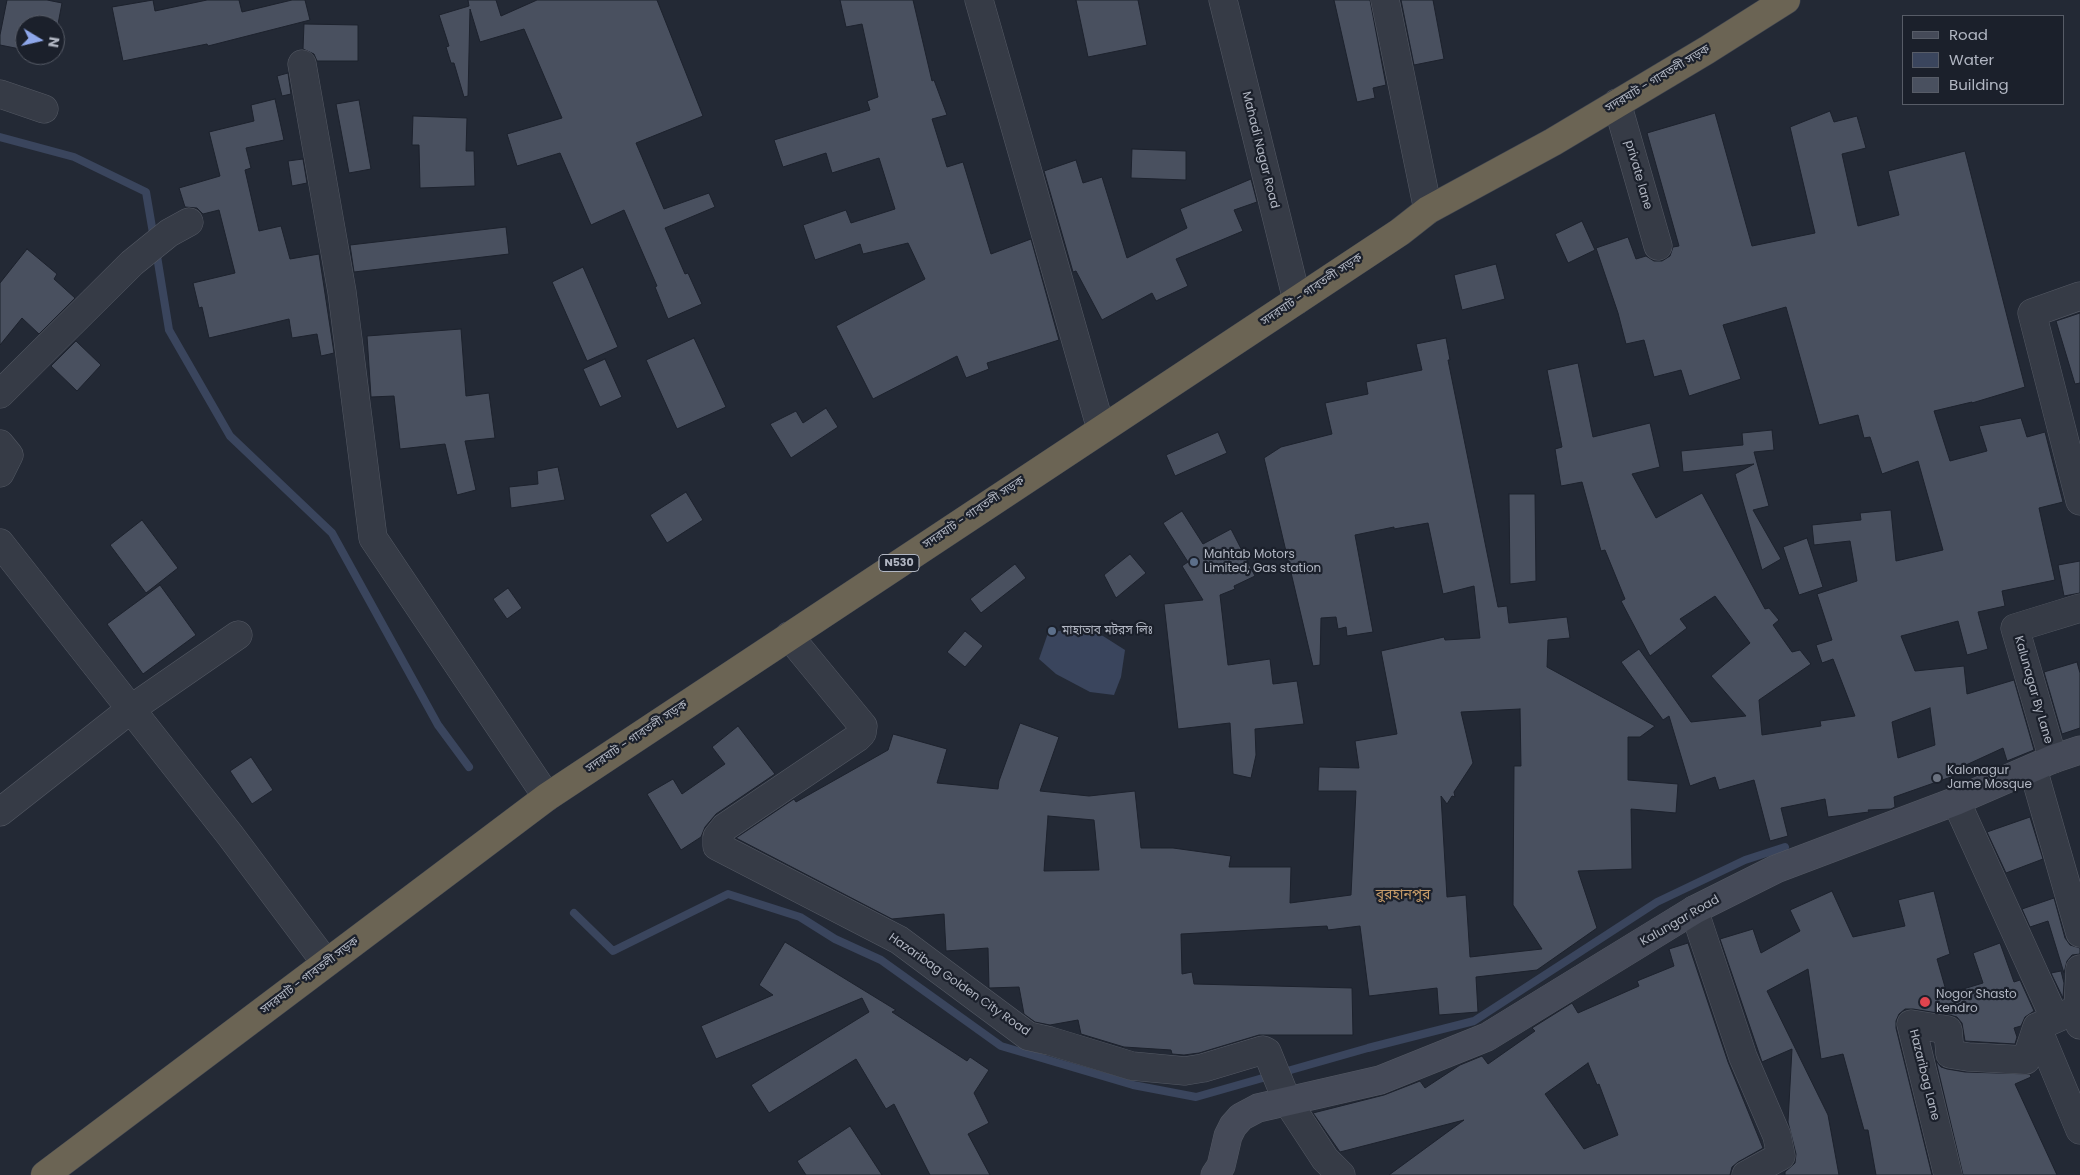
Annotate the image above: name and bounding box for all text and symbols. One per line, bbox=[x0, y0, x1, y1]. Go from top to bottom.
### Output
north arrow bbox=[15, 15, 65, 65]
legend bbox=[1902, 15, 2065, 105]
text: Road bbox=[1949, 24, 1988, 45]
text: N bbox=[43, 35, 65, 49]
street label: সদরঘাট - গাবতলী সড়ক bbox=[1603, 42, 1713, 116]
text: Water bbox=[1949, 49, 1994, 70]
text: Building bbox=[1949, 74, 2009, 95]
street label: Mahadi Nagar Road bbox=[1238, 90, 1282, 210]
street label: private lane bbox=[1621, 139, 1655, 211]
street label: সদরঘাট - গাবতলী সড়ক bbox=[1259, 251, 1365, 329]
street label: সদরঘাট - গাবতলী সড়ক bbox=[921, 474, 1027, 552]
place label: Mahtab Motors Limited, Gas station bbox=[1204, 548, 1321, 576]
road number: N530 bbox=[879, 554, 919, 572]
marker: Mahtab Motors Limited, Gas station bbox=[1188, 556, 1200, 568]
place label: মাহাতাব মটরস লিঃ bbox=[1062, 624, 1153, 638]
marker: মাহাতাব মটরস লিঃ bbox=[1046, 625, 1058, 637]
street label: Kalunagar By Lane bbox=[2011, 634, 2055, 746]
street label: সদরঘাট - গাবতলী সড়ক bbox=[584, 698, 690, 776]
place label: Kalonagur Jame Mosque bbox=[1947, 764, 2032, 792]
marker: Kalonagur Jame Mosque bbox=[1931, 772, 1943, 784]
district label: বুরহানপুর bbox=[1376, 887, 1430, 903]
street label: Kalungar Road bbox=[1638, 893, 1722, 949]
street label: Hazaribag Golden City Road bbox=[886, 931, 1032, 1039]
street label: সদরঘাট - গাবতলী সড়ক bbox=[258, 934, 362, 1018]
place label: Nogor Shasto kendro bbox=[1936, 988, 2017, 1016]
marker: Nogor Shasto kendro bbox=[1918, 995, 1932, 1009]
street label: Hazaribag Lane bbox=[1906, 1028, 1942, 1122]

